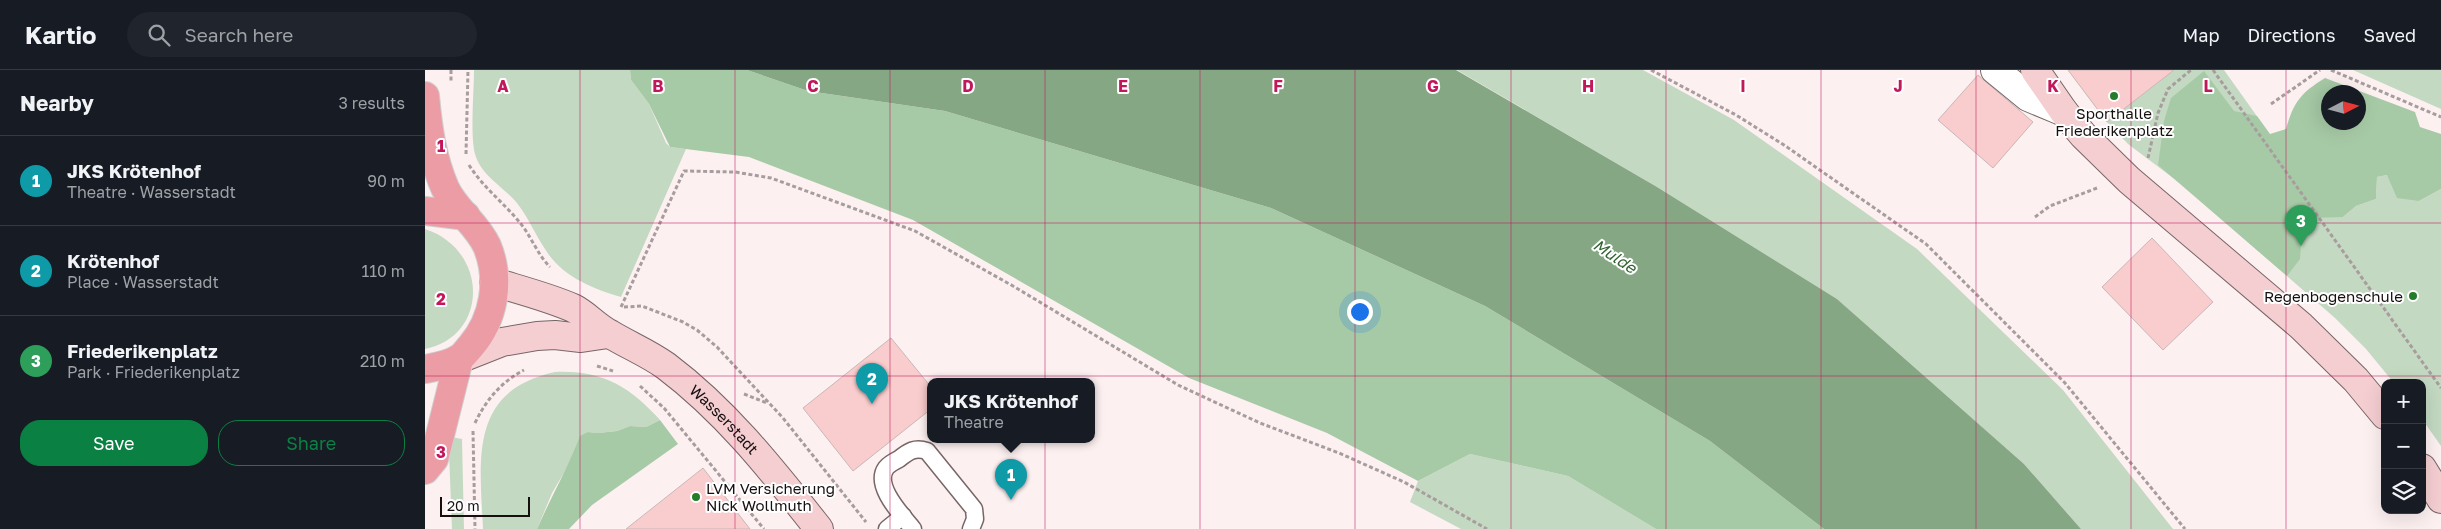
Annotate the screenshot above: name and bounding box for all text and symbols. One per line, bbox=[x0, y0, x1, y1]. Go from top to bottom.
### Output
search box bbox=[127, 12, 477, 57]
text: Kartio bbox=[25, 20, 97, 49]
icon: search bbox=[145, 21, 173, 49]
text: Search here bbox=[185, 23, 293, 46]
text: Map bbox=[2183, 24, 2219, 46]
text: Directions bbox=[2247, 24, 2335, 46]
text: Saved bbox=[2363, 24, 2416, 46]
text: A bbox=[497, 76, 509, 96]
text: B bbox=[652, 76, 664, 96]
text: C bbox=[807, 76, 819, 96]
text: D bbox=[962, 76, 974, 96]
text: E bbox=[1118, 76, 1128, 96]
text: F bbox=[1273, 76, 1283, 96]
text: G bbox=[1427, 76, 1439, 96]
text: H bbox=[1582, 76, 1594, 96]
text: I bbox=[1740, 76, 1746, 96]
text: J bbox=[1893, 76, 1903, 96]
text: K bbox=[2047, 76, 2059, 96]
text: L bbox=[2203, 76, 2213, 96]
north arrow bbox=[2321, 85, 2366, 130]
text: Nearby bbox=[20, 90, 94, 116]
marker: Sporthalle Friederikenplatz bbox=[2108, 90, 2120, 102]
text: 3 results bbox=[338, 93, 405, 113]
place label: Sporthalle Friederikenplatz bbox=[2055, 104, 2173, 139]
text: 1 bbox=[437, 136, 445, 156]
text: JKS Krötenhof bbox=[67, 159, 201, 182]
text: 1 bbox=[32, 171, 40, 191]
text: 90 m bbox=[367, 171, 405, 191]
text: Theatre · Wasserstadt bbox=[67, 182, 236, 202]
pin: 3 bbox=[2285, 205, 2317, 246]
water label: Mulde bbox=[1590, 234, 1642, 279]
text: Krötenhof bbox=[67, 249, 159, 272]
text: 2 bbox=[31, 261, 41, 281]
text: 110 m bbox=[361, 261, 405, 281]
text: Place · Wasserstadt bbox=[67, 272, 219, 292]
place label: Regenbogenschule bbox=[2264, 287, 2403, 305]
text: 2 bbox=[436, 289, 446, 309]
marker: Regenbogenschule bbox=[2407, 290, 2419, 302]
your location bbox=[1347, 299, 1373, 325]
text: Friederikenplatz bbox=[67, 339, 218, 362]
text: 3 bbox=[31, 351, 41, 371]
text: 210 m bbox=[360, 351, 405, 371]
text: Park · Friederikenplatz bbox=[67, 362, 240, 382]
pin: 2 bbox=[856, 363, 888, 404]
popup bbox=[927, 378, 1095, 443]
map controls bbox=[2381, 379, 2426, 514]
button: + bbox=[2381, 379, 2426, 424]
street label: Wasserstadt bbox=[686, 381, 762, 458]
text: JKS Krötenhof bbox=[944, 389, 1078, 412]
text: Theatre bbox=[944, 412, 1004, 432]
button: Save bbox=[20, 420, 208, 466]
button: Share bbox=[218, 420, 405, 466]
button: − bbox=[2381, 424, 2426, 469]
text: 3 bbox=[436, 442, 446, 462]
pin: 1 bbox=[995, 459, 1027, 500]
button: layers bbox=[2381, 469, 2426, 514]
place label: LVM Versicherung Nick Wollmuth bbox=[706, 479, 835, 514]
marker: LVM Versicherung Nick Wollmuth bbox=[690, 491, 702, 503]
scale bar bbox=[440, 494, 530, 517]
text: 20 m bbox=[447, 497, 480, 514]

